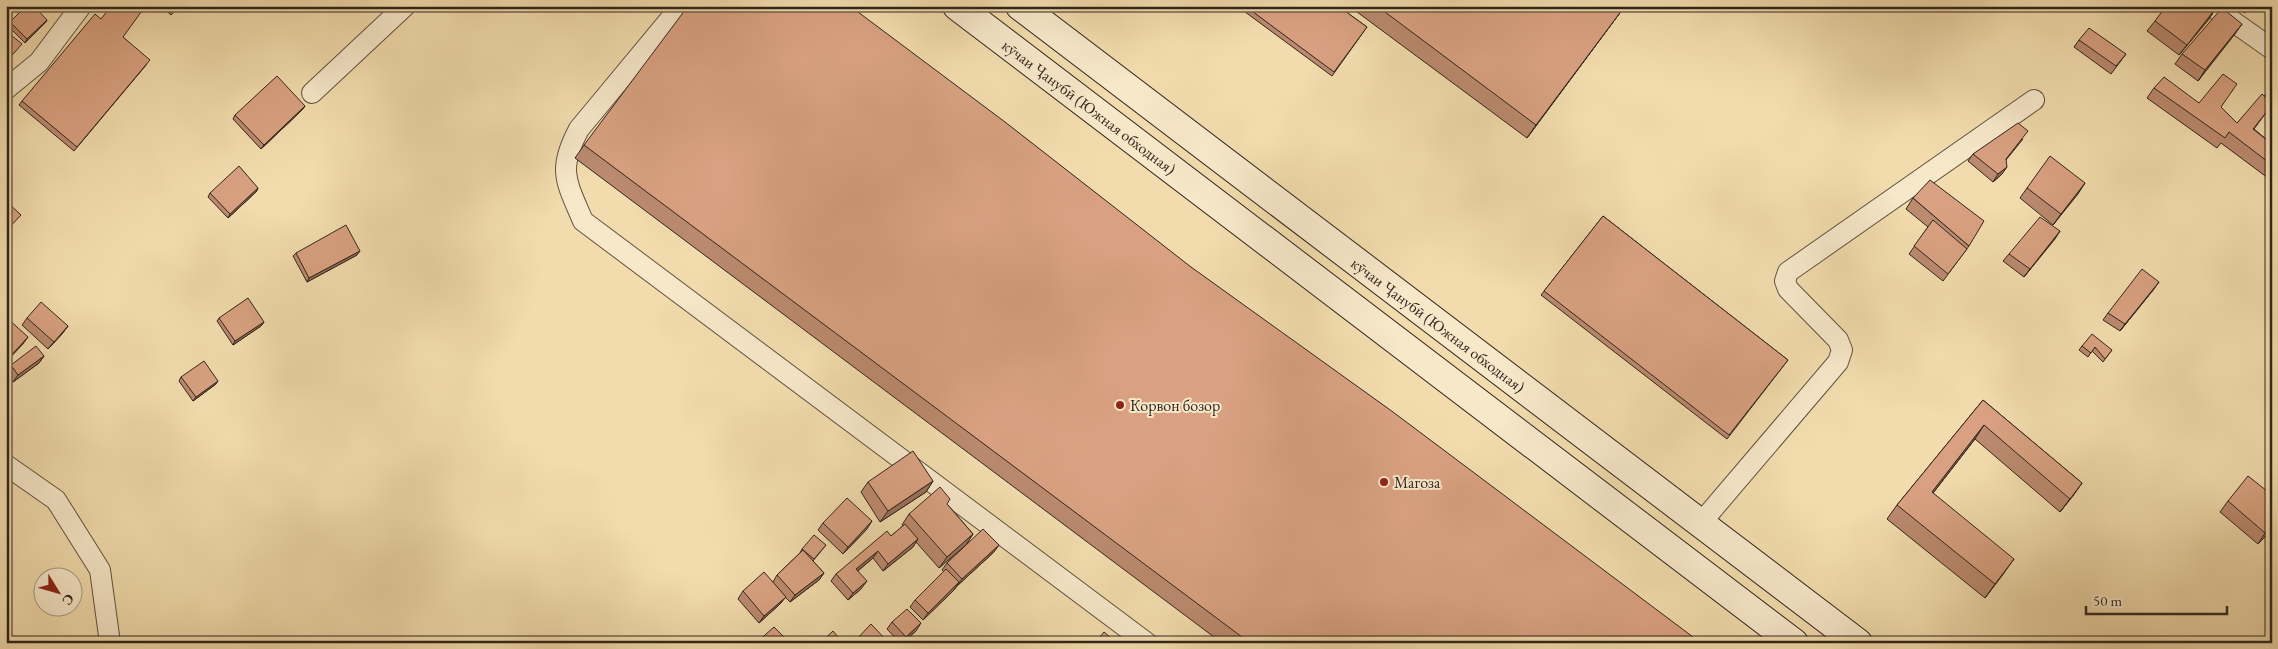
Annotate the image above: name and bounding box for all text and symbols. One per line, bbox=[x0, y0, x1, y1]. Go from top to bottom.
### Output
street label: кӯчаи Ҷанубӣ (Южная обходная) bbox=[998, 35, 1180, 179]
street label: кӯчаи Ҷанубӣ (Южная обходная) bbox=[1347, 253, 1529, 397]
place label: Корвон бозор bbox=[1130, 395, 1220, 416]
marker: Корвон бозор bbox=[1114, 399, 1126, 411]
place label: Магоза bbox=[1394, 472, 1441, 493]
marker: Магоза bbox=[1378, 476, 1390, 488]
north arrow bbox=[32, 566, 82, 616]
scale bar bbox=[2086, 584, 2227, 616]
text: С bbox=[58, 590, 79, 609]
text: 50 m bbox=[2093, 591, 2122, 610]

